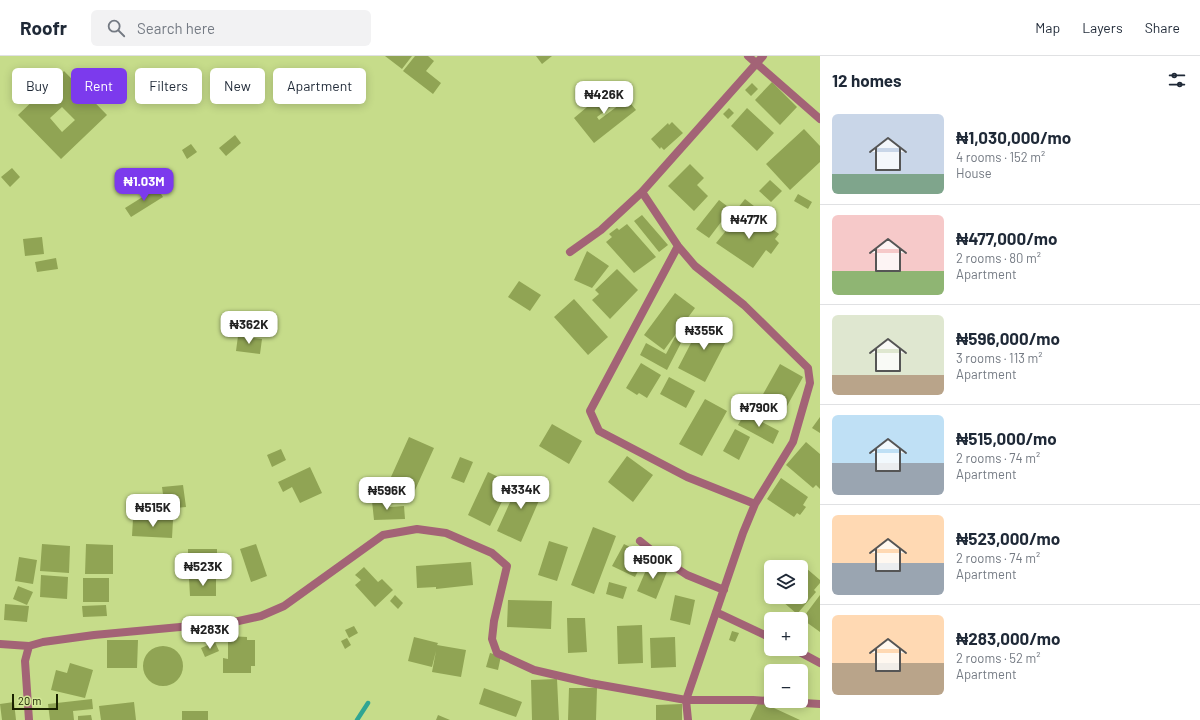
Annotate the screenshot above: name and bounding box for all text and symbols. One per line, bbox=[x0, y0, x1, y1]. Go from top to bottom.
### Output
search box bbox=[91, 10, 371, 46]
text: Roofr bbox=[20, 16, 67, 39]
icon: search bbox=[105, 17, 127, 39]
text: Search here bbox=[137, 19, 215, 37]
text: Map bbox=[1035, 19, 1060, 36]
text: Layers bbox=[1082, 19, 1123, 36]
text: Share bbox=[1145, 19, 1180, 36]
chip: Buy bbox=[12, 68, 63, 104]
chip: Rent bbox=[71, 68, 127, 104]
chip: Filters bbox=[135, 68, 202, 104]
chip: New bbox=[210, 68, 265, 104]
chip: Apartment bbox=[273, 68, 366, 104]
icon: filters bbox=[1166, 69, 1188, 91]
text: 12 homes bbox=[832, 70, 902, 90]
pin: ₦426K bbox=[576, 81, 632, 115]
text: ₦426K bbox=[584, 86, 624, 102]
text: ₦1,030,000/mo bbox=[956, 127, 1071, 147]
icon: home bbox=[864, 130, 912, 178]
text: 4 rooms · 152 m² bbox=[956, 149, 1045, 165]
text: House bbox=[956, 165, 992, 181]
pin: ₦1.03M bbox=[111, 168, 177, 202]
text: ₦1.03M bbox=[124, 173, 164, 189]
pin: ₦477K bbox=[721, 206, 777, 240]
text: ₦477K bbox=[730, 211, 768, 227]
text: ₦477,000/mo bbox=[956, 228, 1057, 248]
icon: home bbox=[864, 231, 912, 279]
text: 2 rooms · 80 m² bbox=[956, 250, 1041, 266]
text: Apartment bbox=[956, 266, 1017, 282]
pin: ₦362K bbox=[221, 311, 277, 345]
text: ₦362K bbox=[230, 316, 268, 332]
pin: ₦355K bbox=[676, 317, 732, 351]
text: ₦355K bbox=[685, 322, 723, 338]
text: ₦596,000/mo bbox=[956, 328, 1060, 348]
icon: home bbox=[864, 331, 912, 379]
text: 3 rooms · 113 m² bbox=[956, 350, 1043, 366]
text: Apartment bbox=[956, 366, 1017, 382]
pin: ₦790K bbox=[731, 394, 787, 428]
text: ₦790K bbox=[740, 399, 778, 415]
text: ₦515,000/mo bbox=[956, 428, 1057, 448]
icon: home bbox=[864, 431, 912, 479]
text: 2 rooms · 74 m² bbox=[956, 450, 1040, 466]
text: Apartment bbox=[956, 466, 1017, 482]
pin: ₦334K bbox=[493, 476, 549, 510]
pin: ₦596K bbox=[359, 477, 415, 511]
text: ₦334K bbox=[501, 481, 541, 497]
text: ₦596K bbox=[368, 482, 406, 498]
pin: ₦515K bbox=[125, 494, 181, 528]
text: ₦515K bbox=[135, 499, 171, 515]
text: ₦523,000/mo bbox=[956, 528, 1060, 548]
icon: home bbox=[864, 531, 912, 579]
pin: ₦500K bbox=[625, 546, 681, 580]
text: 2 rooms · 74 m² bbox=[956, 550, 1040, 566]
text: ₦500K bbox=[633, 551, 673, 567]
pin: ₦523K bbox=[175, 553, 231, 587]
text: ₦523K bbox=[184, 558, 222, 574]
map controls bbox=[764, 560, 808, 708]
button: layers bbox=[764, 560, 808, 604]
text: Apartment bbox=[956, 566, 1017, 582]
button: + bbox=[764, 612, 808, 656]
pin: ₦283K bbox=[182, 616, 238, 650]
text: ₦283K bbox=[191, 621, 229, 637]
text: ₦283,000/mo bbox=[956, 628, 1060, 648]
icon: home bbox=[864, 631, 912, 679]
text: 2 rooms · 52 m² bbox=[956, 650, 1041, 666]
button: − bbox=[764, 664, 808, 708]
text: Apartment bbox=[956, 666, 1017, 682]
scale bar bbox=[12, 692, 58, 711]
text: 20 m bbox=[18, 694, 41, 707]

